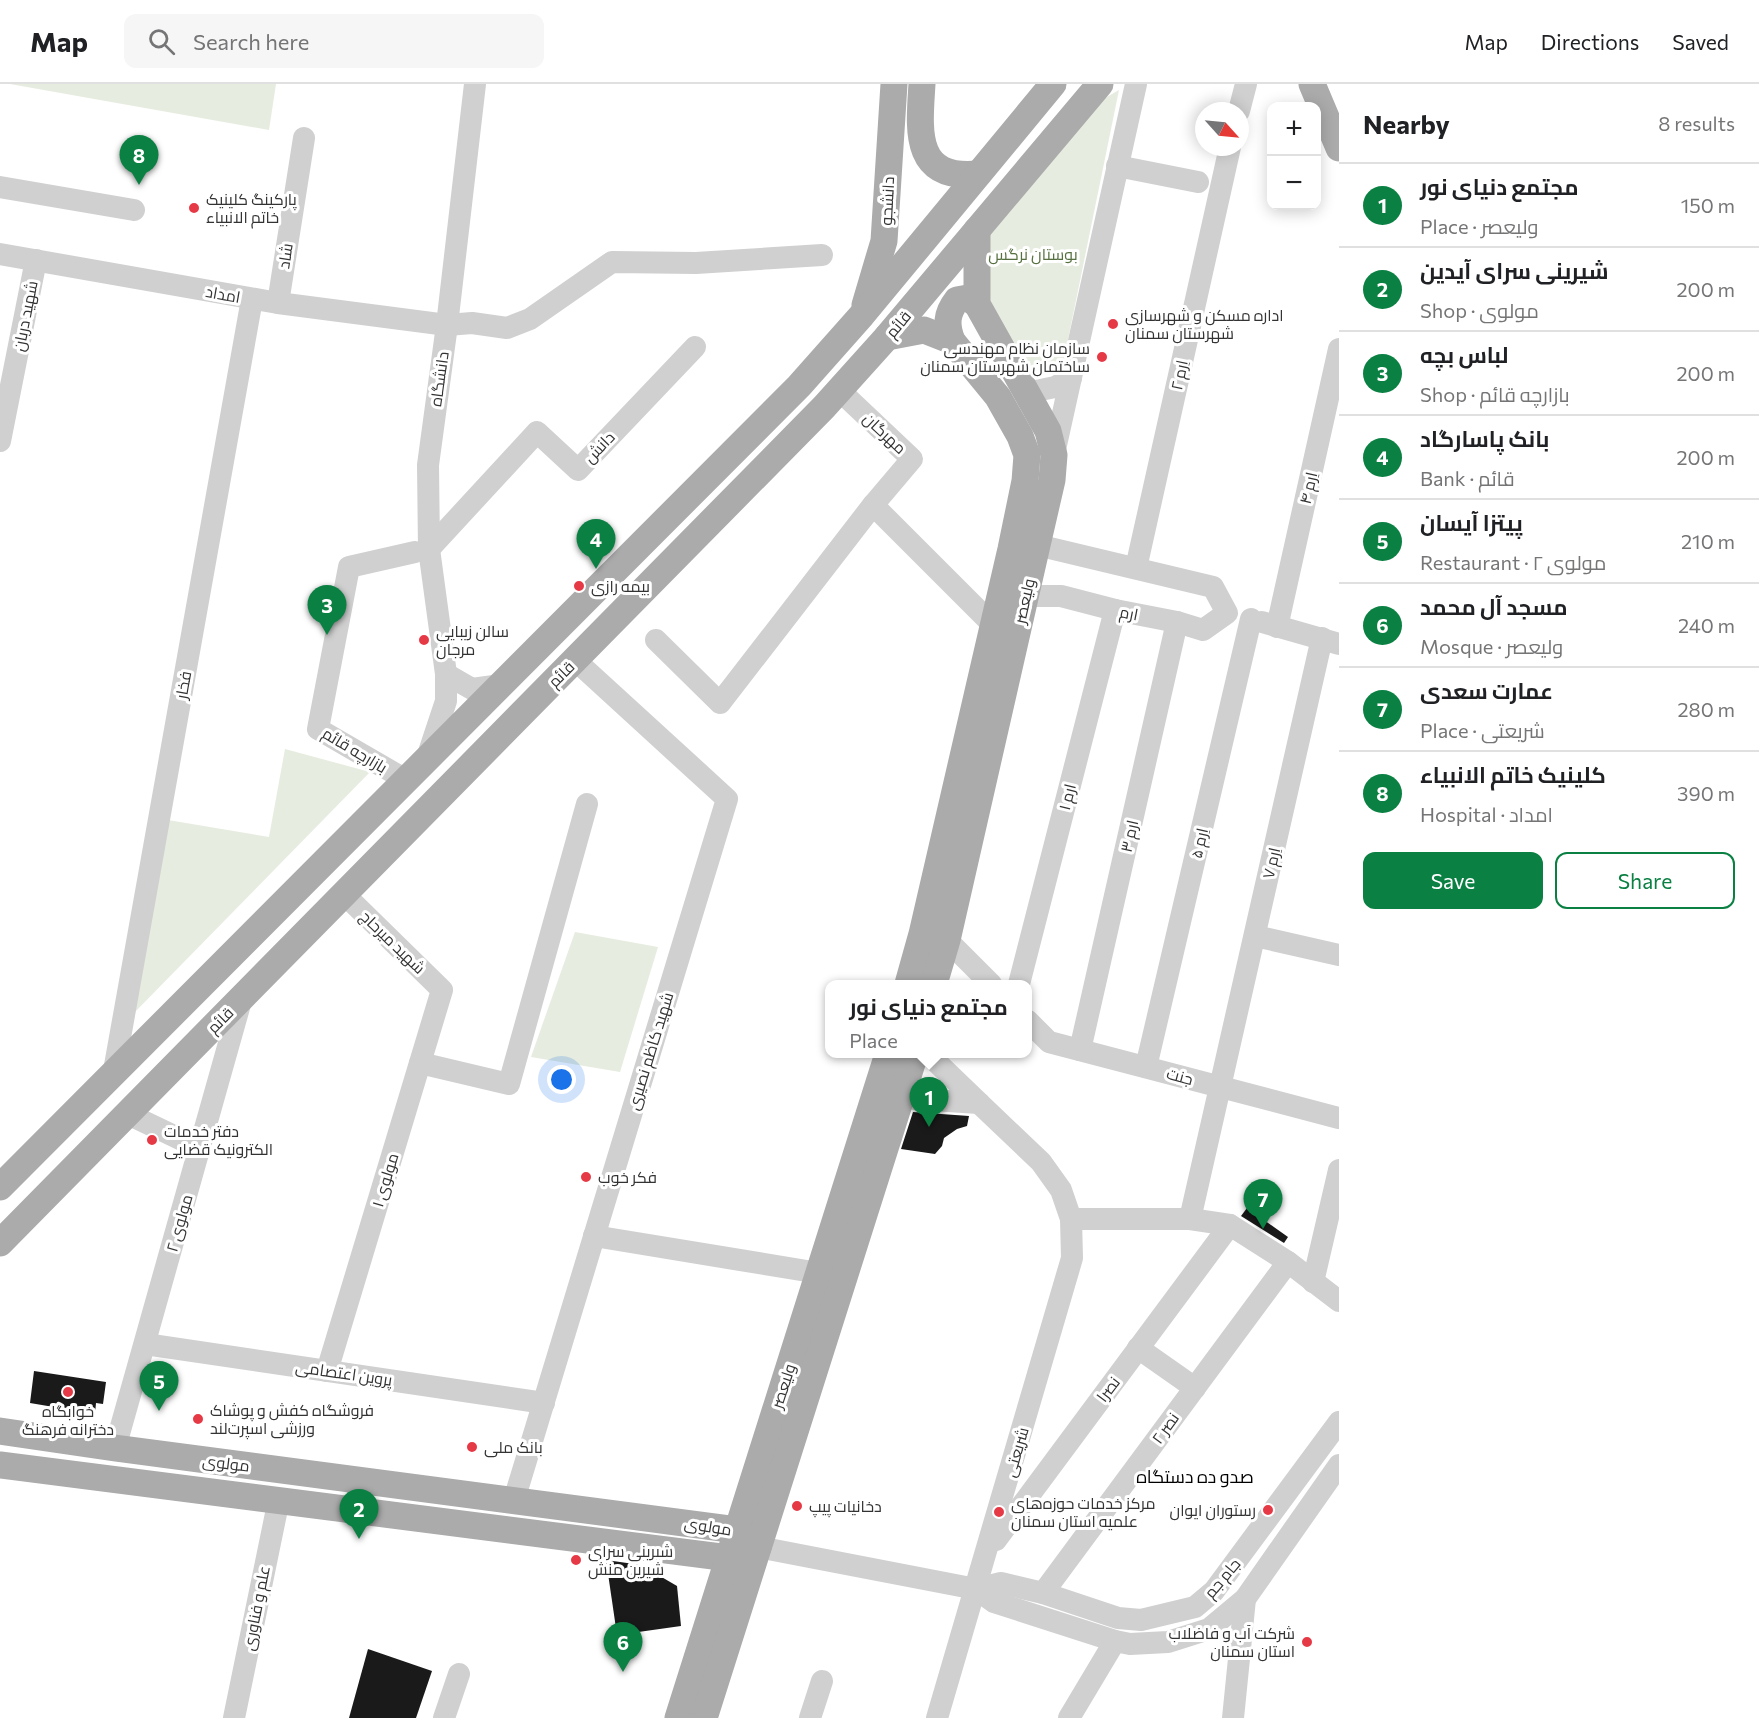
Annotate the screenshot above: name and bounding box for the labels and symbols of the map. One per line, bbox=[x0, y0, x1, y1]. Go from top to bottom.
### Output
north arrow bbox=[1195, 102, 1249, 156]
pin: 8 bbox=[120, 135, 158, 185]
street label: دانشجو bbox=[876, 176, 898, 226]
place label: پارکینگ کلینیک خاتم الانبیاء bbox=[206, 189, 298, 229]
marker: پارکینگ کلینیک خاتم الانبیاء bbox=[187, 201, 201, 215]
street label: شاد bbox=[273, 242, 296, 270]
park label: بوستان نرگس bbox=[988, 244, 1078, 265]
street label: شهید دربان bbox=[8, 279, 43, 353]
street label: امداد bbox=[204, 281, 242, 306]
place label: اداره مسکن و شهرسازی شهرستان سمنان bbox=[1125, 305, 1284, 344]
street label: قائم bbox=[881, 306, 917, 343]
marker: اداره مسکن و شهرسازی شهرستان سمنان bbox=[1106, 317, 1120, 331]
place label: سازمان نظام مهندسی ساختمان شهرستان سمنان bbox=[920, 338, 1090, 377]
street label: دانشگاه bbox=[425, 350, 452, 408]
marker: سازمان نظام مهندسی ساختمان شهرستان سمنان bbox=[1095, 350, 1109, 364]
street label: اِرم ۲ bbox=[1166, 358, 1194, 392]
street label: مهرگان bbox=[859, 408, 911, 459]
street label: دانش bbox=[579, 427, 620, 468]
street label: اِرم ۴ bbox=[1295, 470, 1323, 506]
pin: 4 bbox=[576, 520, 616, 569]
place label: بیمه رازی bbox=[591, 576, 650, 597]
street label: ولیعصر bbox=[1009, 576, 1039, 627]
marker: بیمه رازی bbox=[572, 579, 586, 593]
pin: 3 bbox=[308, 586, 346, 635]
street label: ارم bbox=[1118, 601, 1140, 627]
place label: سالن زیبایی مرجان bbox=[436, 621, 509, 660]
marker: سالن زیبایی مرجان bbox=[417, 633, 431, 647]
street label: قائم bbox=[544, 657, 580, 693]
street label: فخار bbox=[171, 669, 195, 702]
street label: بازارچه قائم bbox=[318, 723, 391, 779]
street label: ارم ۱ bbox=[1054, 782, 1082, 813]
street label: ارم ۳ bbox=[1116, 818, 1144, 854]
street label: اِرم ۵ bbox=[1186, 826, 1214, 860]
street label: اِرم ۷ bbox=[1258, 845, 1286, 881]
street label: شهید میرحاج bbox=[355, 906, 430, 979]
street label: شهید کاظم نصیری bbox=[623, 990, 679, 1113]
street label: قائم bbox=[203, 1003, 239, 1039]
street label: جنت bbox=[1165, 1063, 1195, 1089]
your location bbox=[547, 1065, 576, 1094]
pin: 1 bbox=[910, 1078, 948, 1127]
place label: دفتر خدمات الکترونیک قضایی bbox=[164, 1121, 273, 1160]
marker: دفتر خدمات الکترونیک قضایی bbox=[145, 1133, 159, 1147]
street label: مولوی ۱ bbox=[367, 1151, 404, 1210]
place label: فکر خوب bbox=[598, 1167, 657, 1187]
marker: فکر خوب bbox=[579, 1170, 593, 1184]
pin: 7 bbox=[1244, 1180, 1282, 1229]
street label: مولوی ۲ bbox=[161, 1192, 198, 1254]
street label: پروین اعتصامی bbox=[294, 1356, 394, 1392]
street label: ولیعصر bbox=[766, 1361, 800, 1412]
pin: 5 bbox=[140, 1362, 178, 1411]
street label: نصرا bbox=[1092, 1372, 1124, 1406]
marker: خوابگاه دخترانه فرهنگ bbox=[61, 1385, 75, 1399]
place label: فروشگاه کفش و پوشاک ورزشی اسپرت‌لند bbox=[210, 1400, 374, 1440]
place label: خوابگاه دخترانه فرهنگ bbox=[22, 1401, 114, 1439]
street label: نصر ۲ bbox=[1147, 1408, 1183, 1448]
marker: فروشگاه کفش و پوشاک ورزشی اسپرت‌لند bbox=[191, 1412, 205, 1426]
street label: شریعتی bbox=[999, 1425, 1034, 1480]
place label: بانک ملی bbox=[484, 1437, 543, 1458]
marker: بانک ملی bbox=[465, 1440, 479, 1454]
street label: مولوی bbox=[201, 1450, 251, 1477]
district label: صدو ده دستگاه bbox=[1136, 1465, 1254, 1488]
pin: 2 bbox=[340, 1490, 378, 1539]
place label: مرکز خدمات حوزه‌های علمیه استان سمنان bbox=[1011, 1493, 1156, 1532]
place label: دخانیات پیپ bbox=[809, 1496, 882, 1518]
marker: دخانیات پیپ bbox=[790, 1499, 804, 1513]
place label: رستوران ایوان bbox=[1170, 1500, 1256, 1521]
marker: رستوران ایوان bbox=[1261, 1503, 1275, 1517]
marker: مرکز خدمات حوزه‌های علمیه استان سمنان bbox=[992, 1505, 1006, 1519]
street label: مولوی bbox=[683, 1512, 733, 1541]
place label: شیرینی سرای شیرین منش bbox=[588, 1541, 673, 1580]
marker: شیرینی سرای شیرین منش bbox=[569, 1553, 583, 1567]
street label: جام جم bbox=[1200, 1554, 1246, 1603]
street label: علم و فناوری bbox=[238, 1564, 276, 1653]
pin: 6 bbox=[604, 1622, 642, 1672]
place label: شرکت آب و فاضلاب استان سمنان bbox=[1168, 1623, 1295, 1662]
marker: شرکت آب و فاضلاب استان سمنان bbox=[1300, 1635, 1314, 1649]

